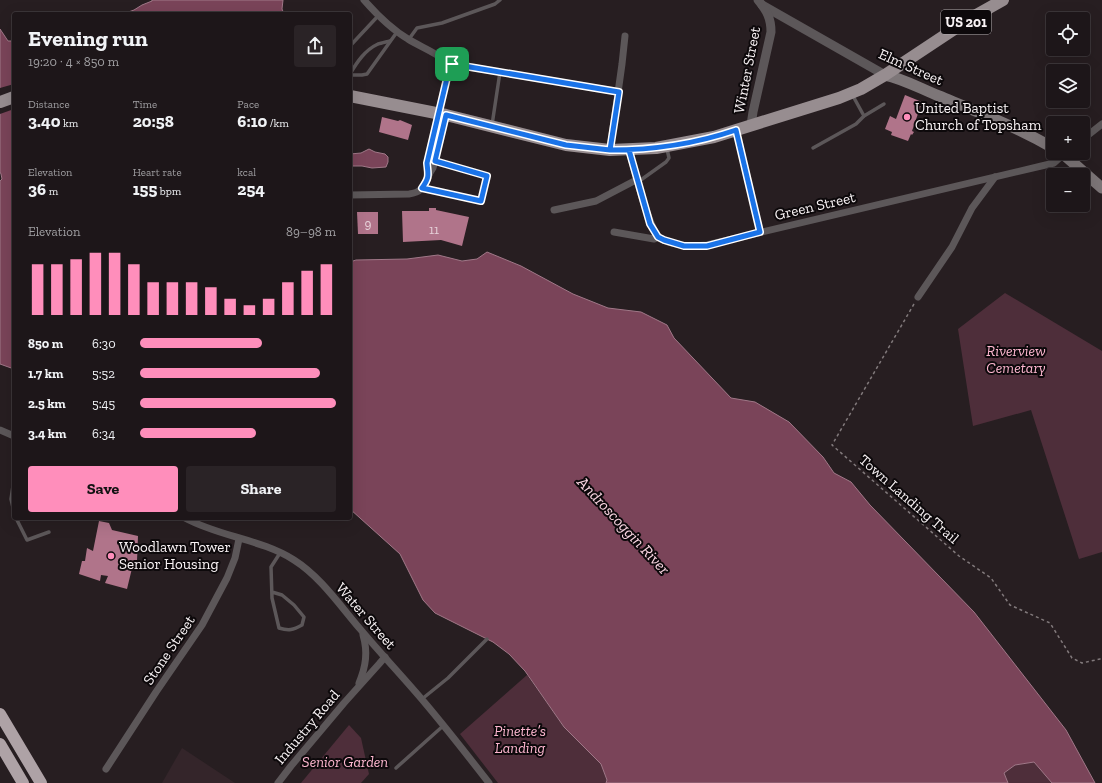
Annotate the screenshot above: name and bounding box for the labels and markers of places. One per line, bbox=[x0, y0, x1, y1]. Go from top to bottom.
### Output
pin bbox=[435, 47, 469, 81]
place label: United Baptist Church of Topsham bbox=[915, 99, 1042, 134]
marker: United Baptist Church of Topsham bbox=[902, 112, 912, 122]
place label: Woodlawn Tower Senior Housing bbox=[119, 538, 231, 573]
marker: Woodlawn Tower Senior Housing bbox=[106, 551, 116, 561]

